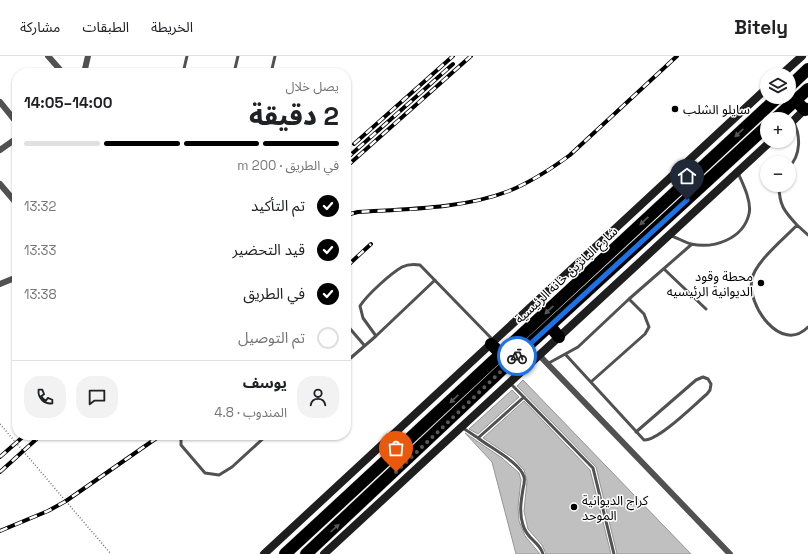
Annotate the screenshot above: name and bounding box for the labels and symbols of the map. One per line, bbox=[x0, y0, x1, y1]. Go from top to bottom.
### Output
place label: سايلو الشلب bbox=[683, 101, 750, 118]
marker: سايلو الشلب bbox=[670, 104, 680, 114]
one-way arrow bbox=[734, 128, 744, 138]
pin bbox=[670, 159, 704, 200]
one-way arrow bbox=[639, 217, 649, 226]
street label: شارع البانزين خانة الرئيسية bbox=[511, 223, 622, 329]
place label: محطة وقود الديوانية الرئيسيه bbox=[667, 268, 753, 300]
marker: محطة وقود الديوانية الرئيسيه bbox=[756, 278, 766, 288]
one-way arrow bbox=[544, 305, 553, 314]
courier bbox=[497, 336, 537, 376]
one-way arrow bbox=[448, 394, 459, 403]
pin bbox=[379, 431, 413, 472]
place label: كراج الديوانية الموحد bbox=[582, 492, 649, 524]
marker: كراج الديوانية الموحد bbox=[569, 502, 579, 512]
one-way arrow bbox=[330, 523, 340, 532]

